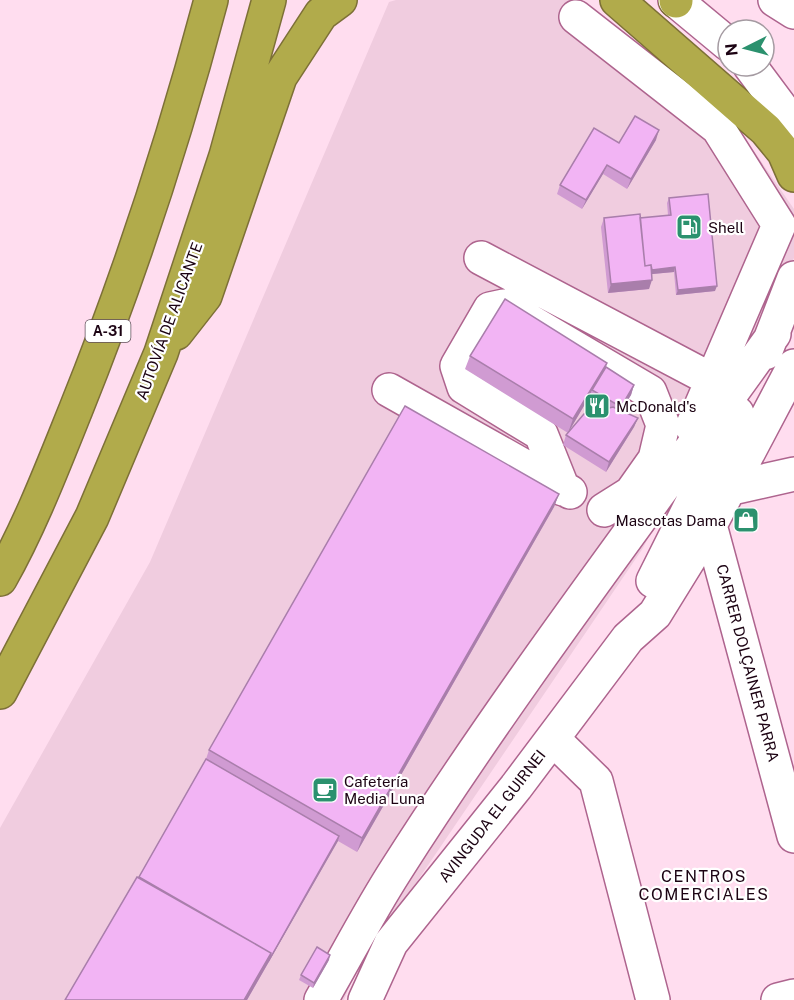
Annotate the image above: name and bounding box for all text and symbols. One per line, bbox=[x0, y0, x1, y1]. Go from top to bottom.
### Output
north arrow bbox=[716, 18, 776, 78]
text: N bbox=[721, 42, 742, 57]
fuel station icon: Shell bbox=[674, 212, 704, 242]
place label: Shell bbox=[708, 219, 744, 236]
street label: AUTOVÍA DE ALICANTE bbox=[133, 240, 205, 402]
road number: A-31 bbox=[86, 320, 130, 342]
restaurant icon: McDonald's bbox=[582, 391, 612, 421]
place label: McDonald's bbox=[616, 398, 696, 415]
shop icon: Mascotas Dama bbox=[731, 505, 761, 535]
place label: Mascotas Dama bbox=[616, 512, 726, 529]
street label: CARRER DOLÇAINER PARRA bbox=[713, 562, 783, 764]
street label: AVINGUDA EL GUIRNEI bbox=[435, 747, 549, 885]
place label: Cafetería Media Luna bbox=[344, 773, 425, 807]
cafe icon: Cafetería Media Luna bbox=[310, 775, 340, 805]
district label: CENTROS COMERCIALES bbox=[639, 867, 769, 904]

